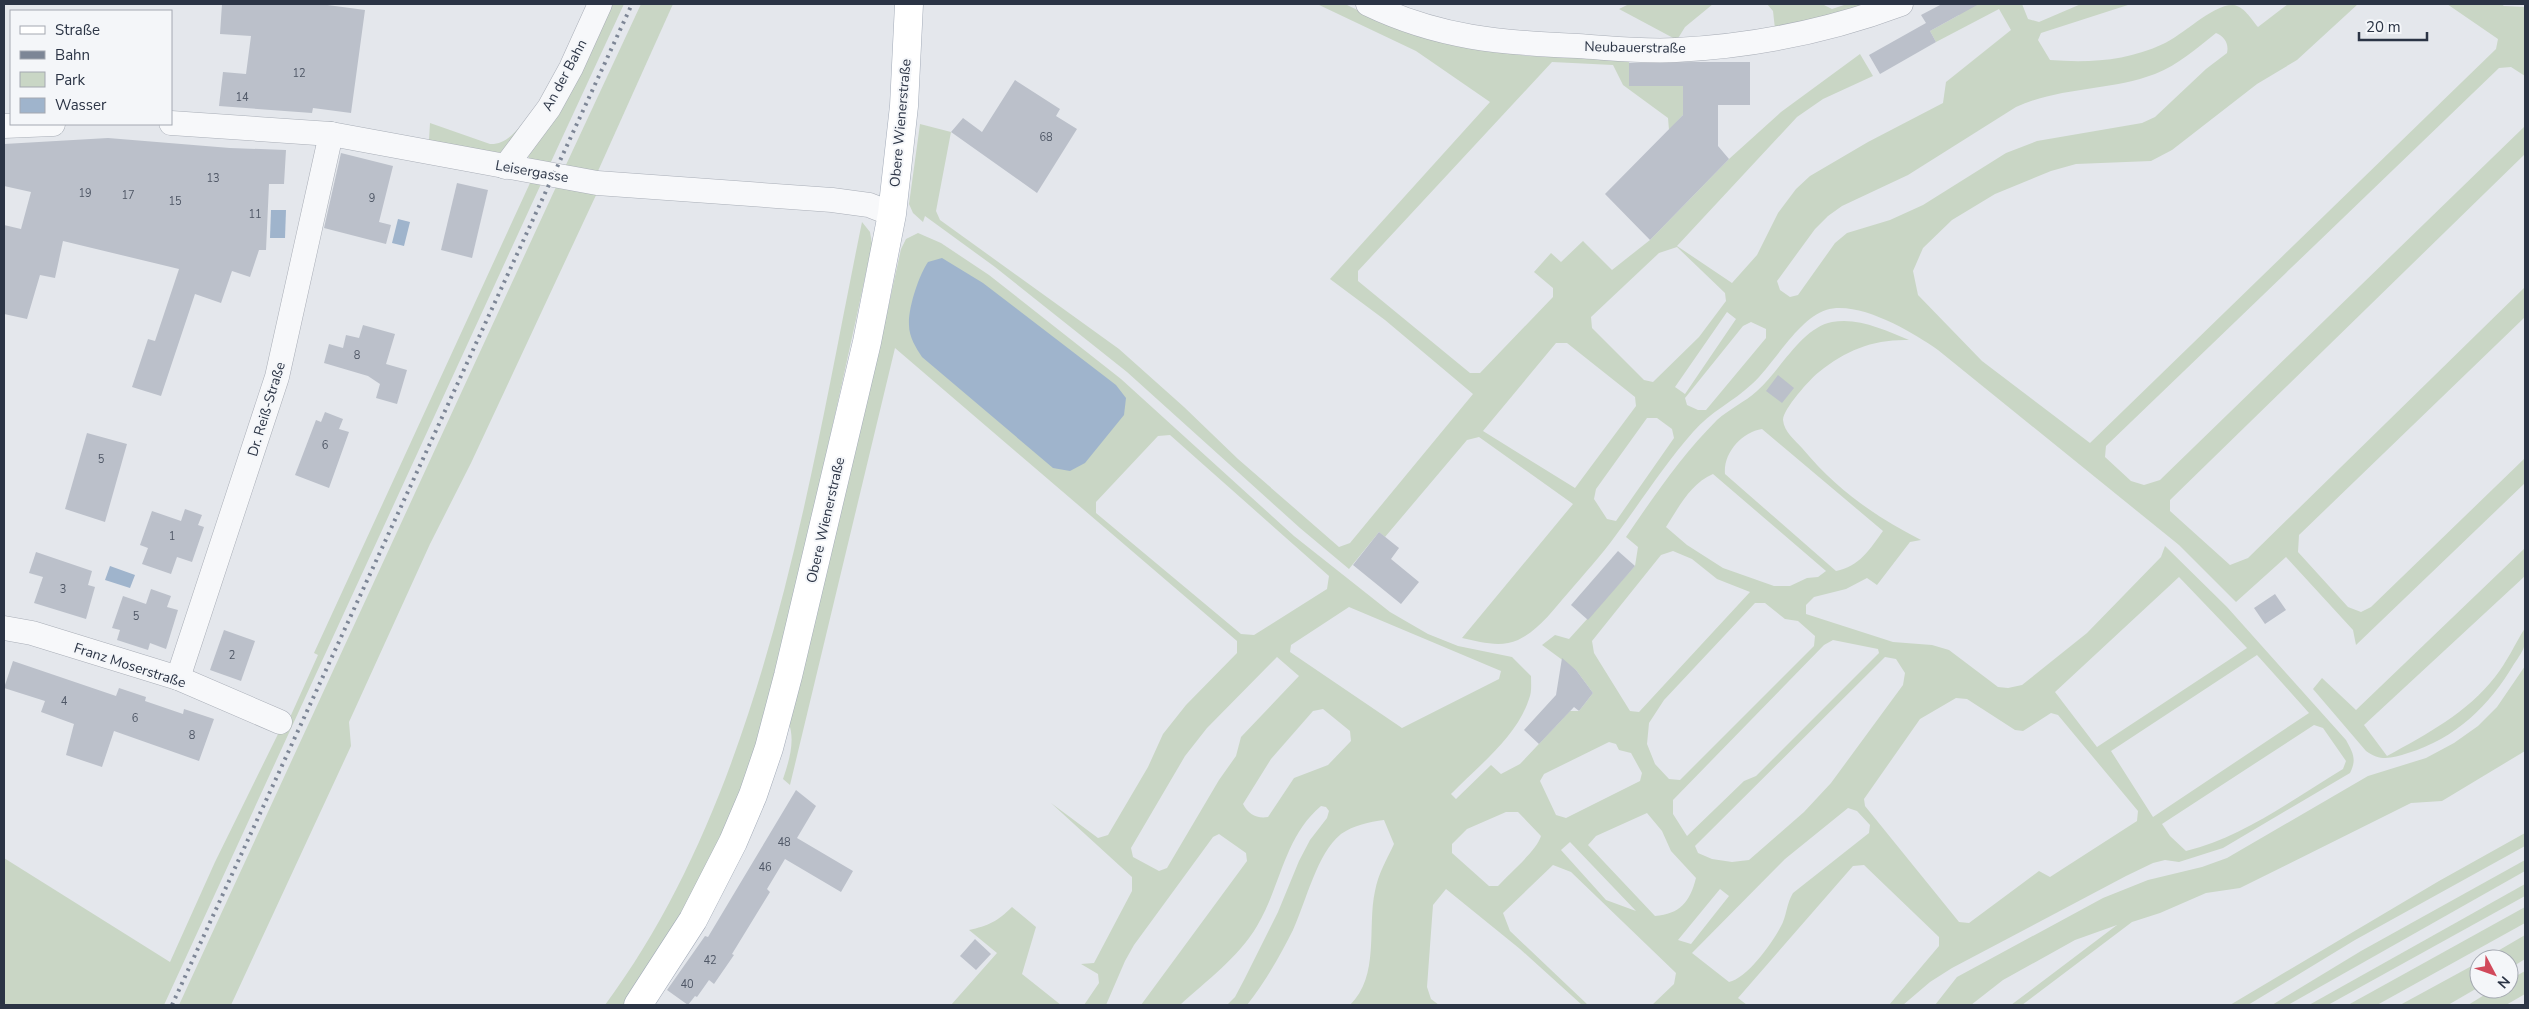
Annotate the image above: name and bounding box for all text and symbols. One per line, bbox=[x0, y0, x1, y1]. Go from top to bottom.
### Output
legend bbox=[10, 10, 172, 125]
scale bar bbox=[2359, 10, 2426, 42]
text: 20 m bbox=[2366, 17, 2401, 37]
text: Straße bbox=[55, 20, 100, 40]
street label: An der Bahn bbox=[538, 36, 591, 114]
street label: Neubauerstraße bbox=[1584, 37, 1686, 58]
text: Bahn bbox=[55, 45, 90, 65]
street label: Obere Wienerstraße bbox=[885, 58, 916, 188]
house number: 12 bbox=[292, 66, 306, 81]
text: Park bbox=[55, 70, 85, 90]
house number: 14 bbox=[235, 90, 249, 105]
text: Wasser bbox=[55, 95, 107, 115]
house number: 68 bbox=[1039, 130, 1053, 145]
street label: Leisergasse bbox=[494, 156, 570, 187]
house number: 13 bbox=[206, 171, 220, 186]
house number: 19 bbox=[78, 186, 92, 201]
house number: 17 bbox=[121, 188, 135, 203]
house number: 9 bbox=[369, 191, 375, 206]
house number: 15 bbox=[168, 194, 182, 209]
house number: 11 bbox=[248, 207, 262, 222]
house number: 8 bbox=[354, 348, 361, 363]
street label: Dr. Reiß-Straße bbox=[243, 360, 290, 459]
house number: 6 bbox=[322, 438, 329, 453]
house number: 5 bbox=[98, 452, 105, 467]
street label: Obere Wienerstraße bbox=[802, 455, 849, 585]
house number: 1 bbox=[169, 529, 175, 544]
house number: 3 bbox=[60, 582, 66, 597]
house number: 5 bbox=[133, 609, 140, 624]
street label: Franz Moserstraße bbox=[71, 638, 188, 693]
house number: 2 bbox=[229, 648, 235, 663]
house number: 4 bbox=[61, 694, 68, 709]
house number: 6 bbox=[132, 711, 139, 726]
house number: 8 bbox=[189, 728, 196, 743]
house number: 48 bbox=[777, 835, 791, 850]
house number: 46 bbox=[758, 860, 772, 875]
north arrow bbox=[2469, 949, 2519, 999]
house number: 42 bbox=[703, 953, 717, 968]
text: N bbox=[2493, 972, 2514, 992]
house number: 40 bbox=[680, 977, 694, 992]

